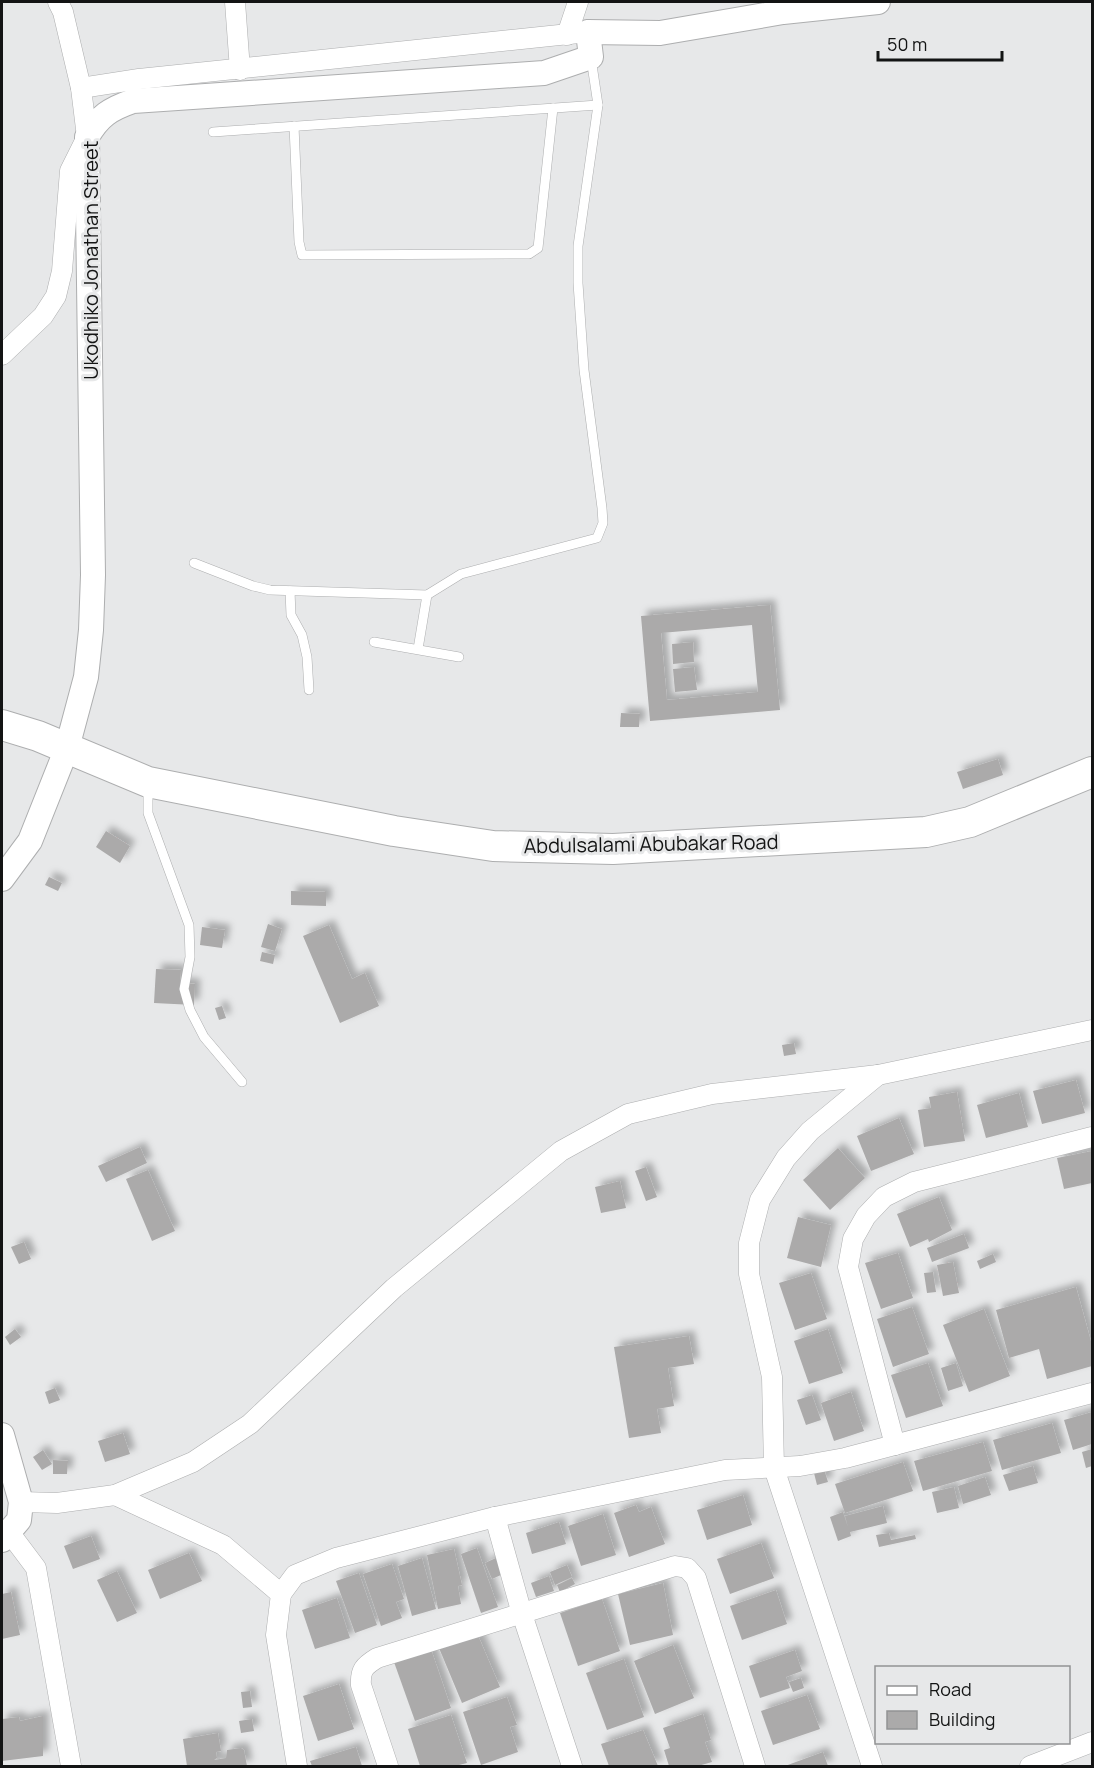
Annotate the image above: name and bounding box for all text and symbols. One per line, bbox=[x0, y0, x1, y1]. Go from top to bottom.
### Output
scale bar bbox=[878, 24, 1002, 62]
text: 50 m bbox=[887, 32, 927, 56]
street label: Ukodhiko Jonathan Street bbox=[77, 140, 104, 380]
street label: Abdulsalami Abubakar Road bbox=[523, 828, 779, 859]
legend bbox=[875, 1666, 1070, 1744]
text: Road bbox=[929, 1677, 972, 1701]
text: Building bbox=[929, 1707, 995, 1731]

